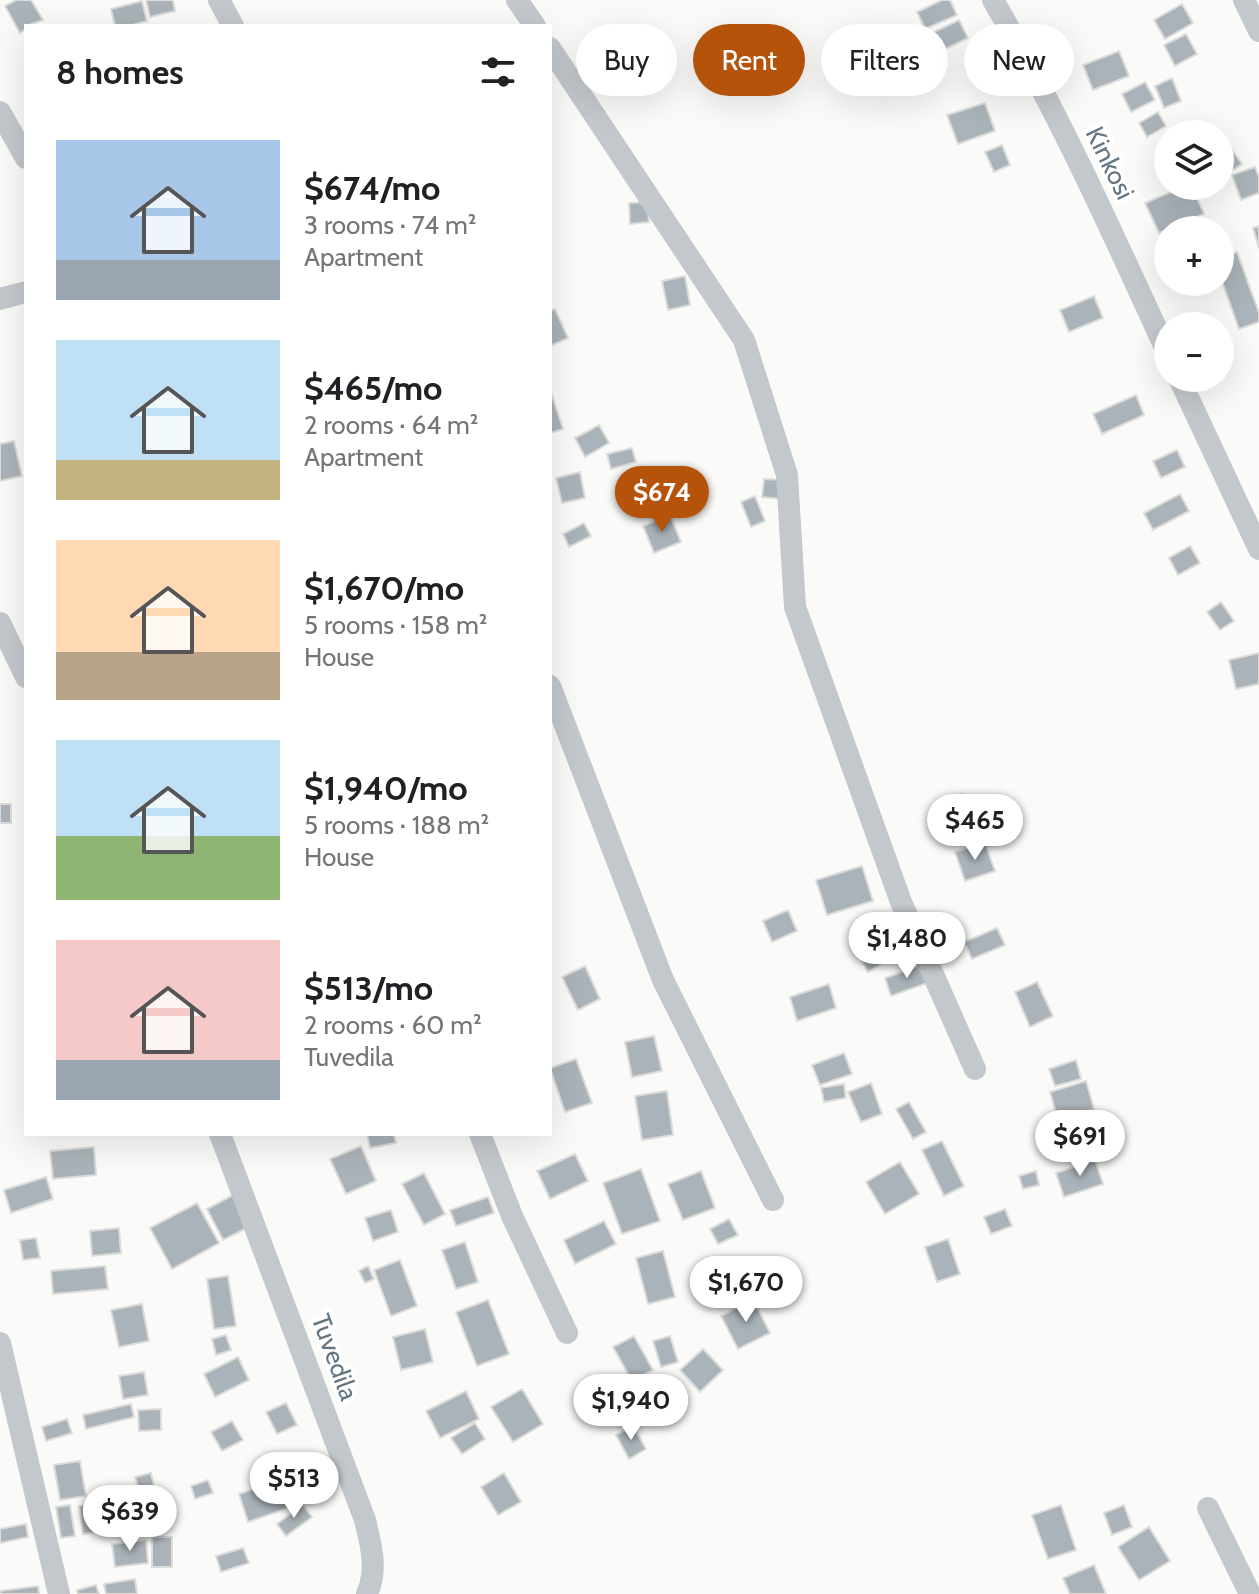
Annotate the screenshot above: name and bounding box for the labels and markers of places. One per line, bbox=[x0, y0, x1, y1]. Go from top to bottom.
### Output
pin: $674 bbox=[615, 466, 709, 534]
pin: $465 bbox=[928, 794, 1022, 862]
pin: $1,480 bbox=[842, 912, 972, 980]
pin: $691 bbox=[1033, 1110, 1127, 1178]
pin: $1,670 bbox=[681, 1256, 811, 1324]
pin: $1,940 bbox=[566, 1374, 696, 1442]
pin: $513 bbox=[247, 1452, 341, 1520]
pin: $639 bbox=[83, 1485, 177, 1553]

